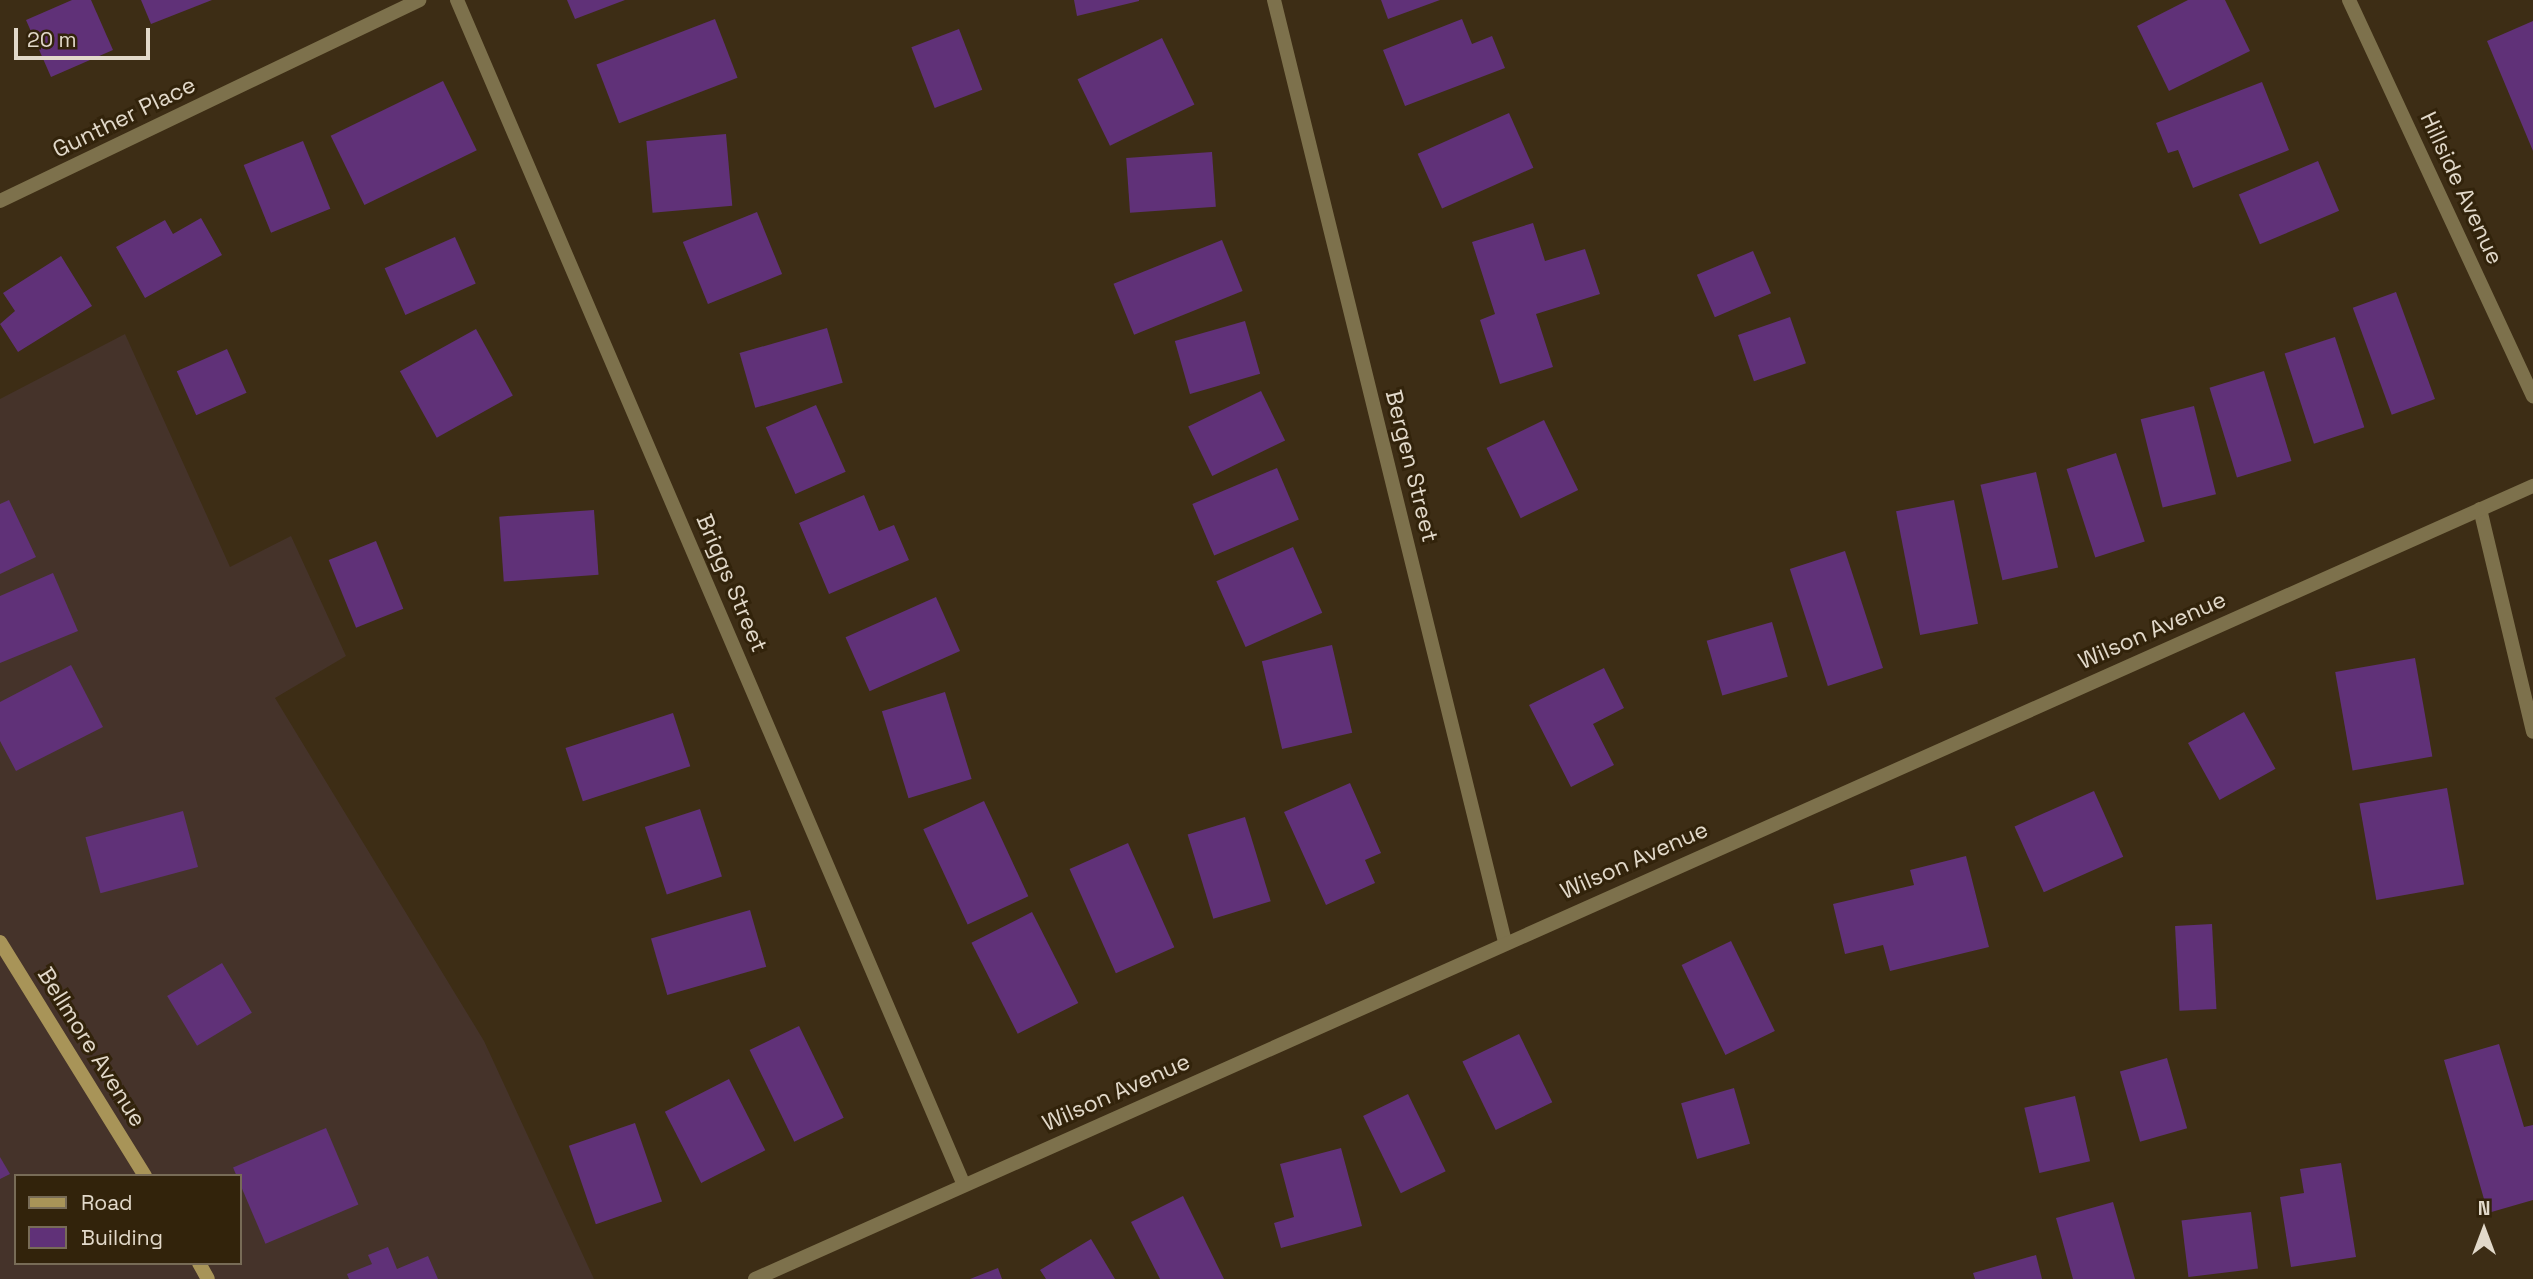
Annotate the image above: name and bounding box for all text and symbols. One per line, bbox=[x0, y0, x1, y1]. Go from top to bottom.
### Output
scale bar bbox=[18, 14, 154, 58]
text: 20 m bbox=[27, 26, 77, 53]
street label: Gunther Place bbox=[48, 70, 200, 164]
street label: Hillside Avenue bbox=[2415, 107, 2509, 269]
street label: Bergen Street bbox=[1380, 387, 1444, 545]
street label: Briggs Street bbox=[691, 510, 773, 656]
street label: Wilson Avenue bbox=[2074, 585, 2230, 675]
street label: Wilson Avenue bbox=[1556, 815, 1712, 905]
street label: Bellmore Avenue bbox=[32, 962, 152, 1132]
street label: Wilson Avenue bbox=[1038, 1047, 1194, 1137]
legend bbox=[14, 1174, 242, 1265]
text: Road bbox=[81, 1189, 133, 1216]
north arrow bbox=[2449, 1195, 2519, 1265]
text: N bbox=[2478, 1196, 2490, 1221]
text: Building bbox=[81, 1224, 163, 1251]

